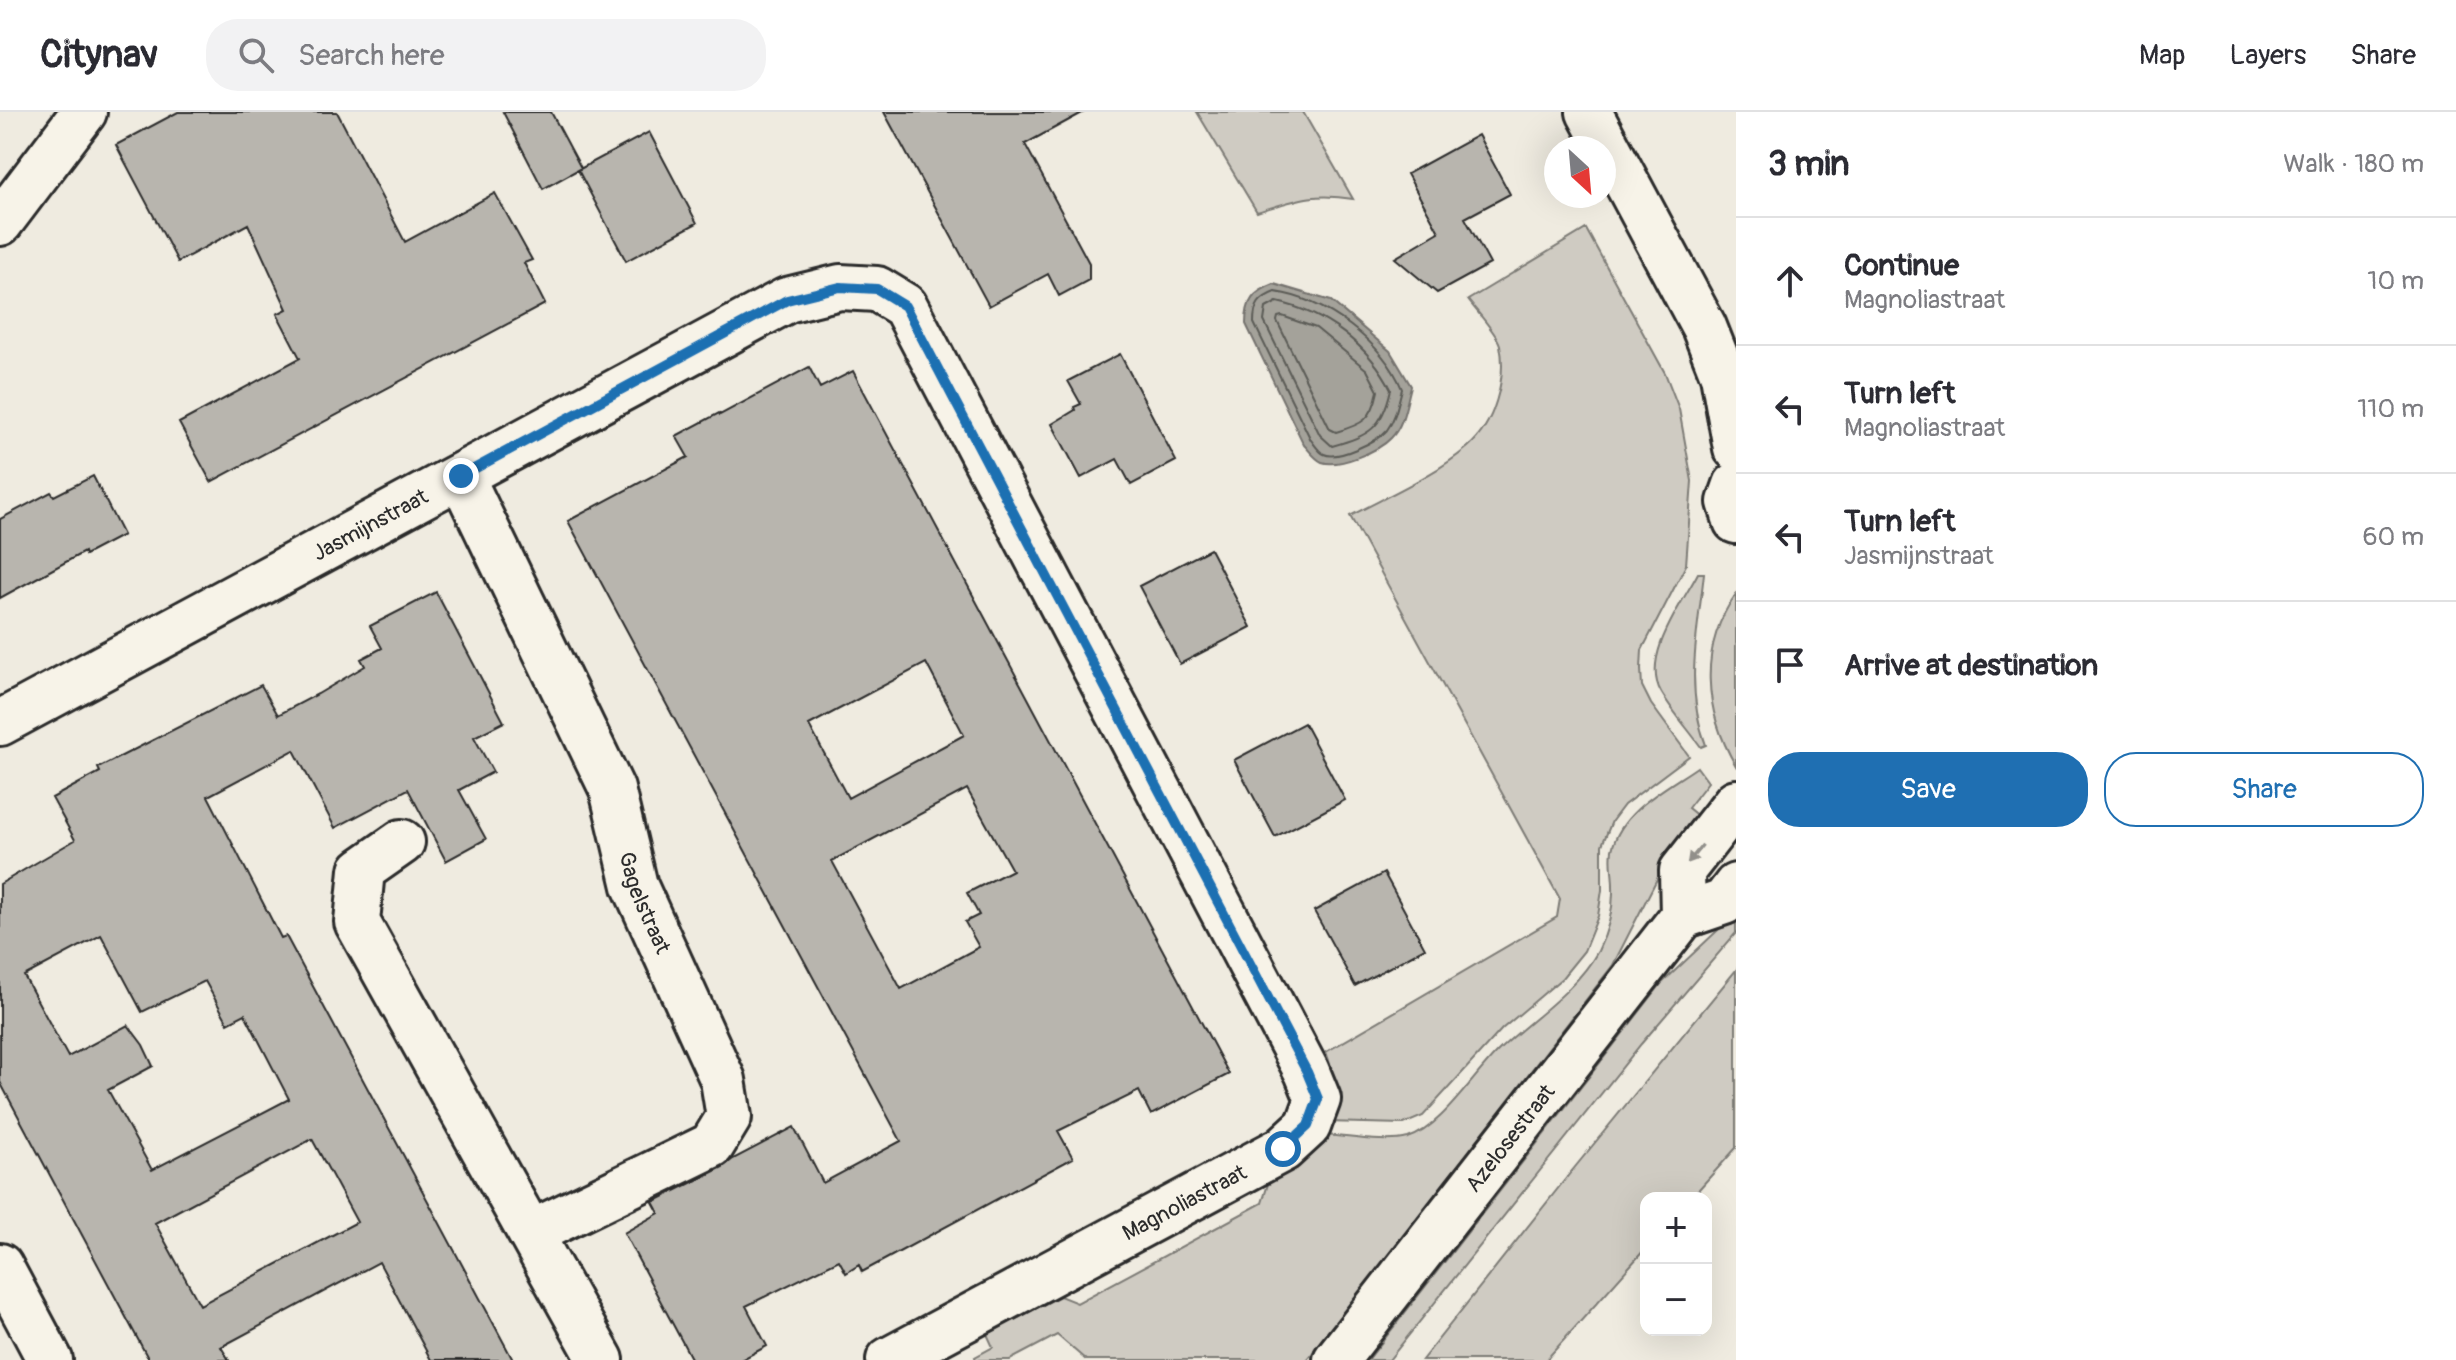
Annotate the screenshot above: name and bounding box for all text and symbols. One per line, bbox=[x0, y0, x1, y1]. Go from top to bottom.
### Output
search box bbox=[206, 19, 766, 91]
text: Citynav bbox=[40, 31, 158, 79]
icon: search bbox=[234, 33, 278, 77]
text: Search here bbox=[298, 37, 445, 74]
text: Map bbox=[2139, 38, 2185, 73]
text: Layers bbox=[2229, 38, 2306, 73]
text: Share bbox=[2350, 38, 2416, 73]
north arrow bbox=[1544, 136, 1616, 208]
text: 3 min bbox=[1768, 143, 1850, 186]
text: Walk · 180 m bbox=[2283, 148, 2424, 180]
text: Continue bbox=[1844, 247, 1959, 284]
icon: ahead bbox=[1768, 259, 1812, 303]
text: 10 m bbox=[2367, 265, 2424, 297]
text: Magnoliastraat bbox=[1844, 284, 2005, 316]
text: Turn left bbox=[1844, 375, 1955, 412]
icon: left bbox=[1768, 387, 1812, 431]
text: 110 m bbox=[2357, 393, 2424, 425]
text: Magnoliastraat bbox=[1844, 412, 2005, 444]
route end bbox=[443, 458, 479, 494]
street label: Jasmijnstraat bbox=[308, 483, 433, 567]
text: Turn left bbox=[1844, 503, 1955, 540]
icon: left bbox=[1768, 515, 1812, 559]
text: 60 m bbox=[2362, 521, 2424, 553]
text: Jasmijnstraat bbox=[1844, 540, 1994, 572]
icon: arrive bbox=[1768, 643, 1812, 687]
text: Arrive at destination bbox=[1844, 647, 2098, 684]
button: Save bbox=[1768, 752, 2088, 827]
button: Share bbox=[2104, 752, 2424, 827]
one-way arrow bbox=[1687, 844, 1704, 864]
street label: Gagelstraat bbox=[612, 849, 677, 958]
street label: Azelosestraat bbox=[1460, 1079, 1561, 1198]
route start bbox=[1265, 1131, 1301, 1167]
street label: Magnoliastraat bbox=[1118, 1158, 1251, 1247]
map controls bbox=[1640, 1192, 1712, 1336]
button: + bbox=[1640, 1192, 1712, 1264]
button: − bbox=[1640, 1264, 1712, 1336]

